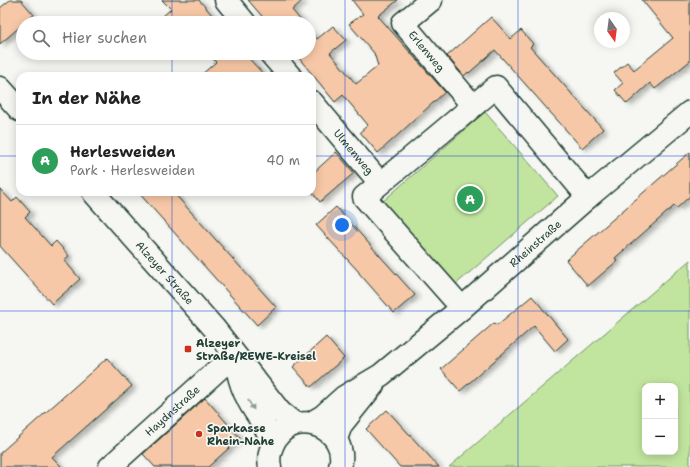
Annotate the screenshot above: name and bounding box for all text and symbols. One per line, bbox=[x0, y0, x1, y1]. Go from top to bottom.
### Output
north arrow bbox=[594, 12, 630, 48]
search box bbox=[16, 16, 316, 60]
icon: search bbox=[30, 27, 52, 49]
text: Hier suchen bbox=[62, 28, 147, 48]
street label: Erlenweg bbox=[405, 28, 448, 75]
text: In der Nähe bbox=[32, 87, 141, 109]
street label: Ulmenweg bbox=[330, 126, 377, 178]
text: Herlesweiden bbox=[70, 142, 176, 162]
text: A bbox=[40, 152, 50, 169]
text: 40 m bbox=[266, 152, 300, 169]
text: Park · Herlesweiden bbox=[70, 162, 195, 179]
pin: A bbox=[457, 184, 483, 214]
your location bbox=[332, 215, 352, 235]
street label: Rheinstraße bbox=[506, 217, 565, 271]
street label: Alzeyer Straße bbox=[132, 238, 197, 308]
place label: Alzeyer Straße/REWE-Kreisel bbox=[196, 336, 316, 364]
marker: Alzeyer Straße/REWE-Kreisel bbox=[183, 344, 193, 354]
street label: Haydnstraße bbox=[142, 382, 203, 440]
map controls bbox=[642, 383, 678, 455]
button: + bbox=[642, 383, 678, 419]
one-way arrow bbox=[247, 400, 255, 410]
button: − bbox=[642, 419, 678, 455]
place label: Sparkasse Rhein-Nahe bbox=[207, 421, 275, 449]
marker: Sparkasse Rhein-Nahe bbox=[194, 429, 204, 439]

